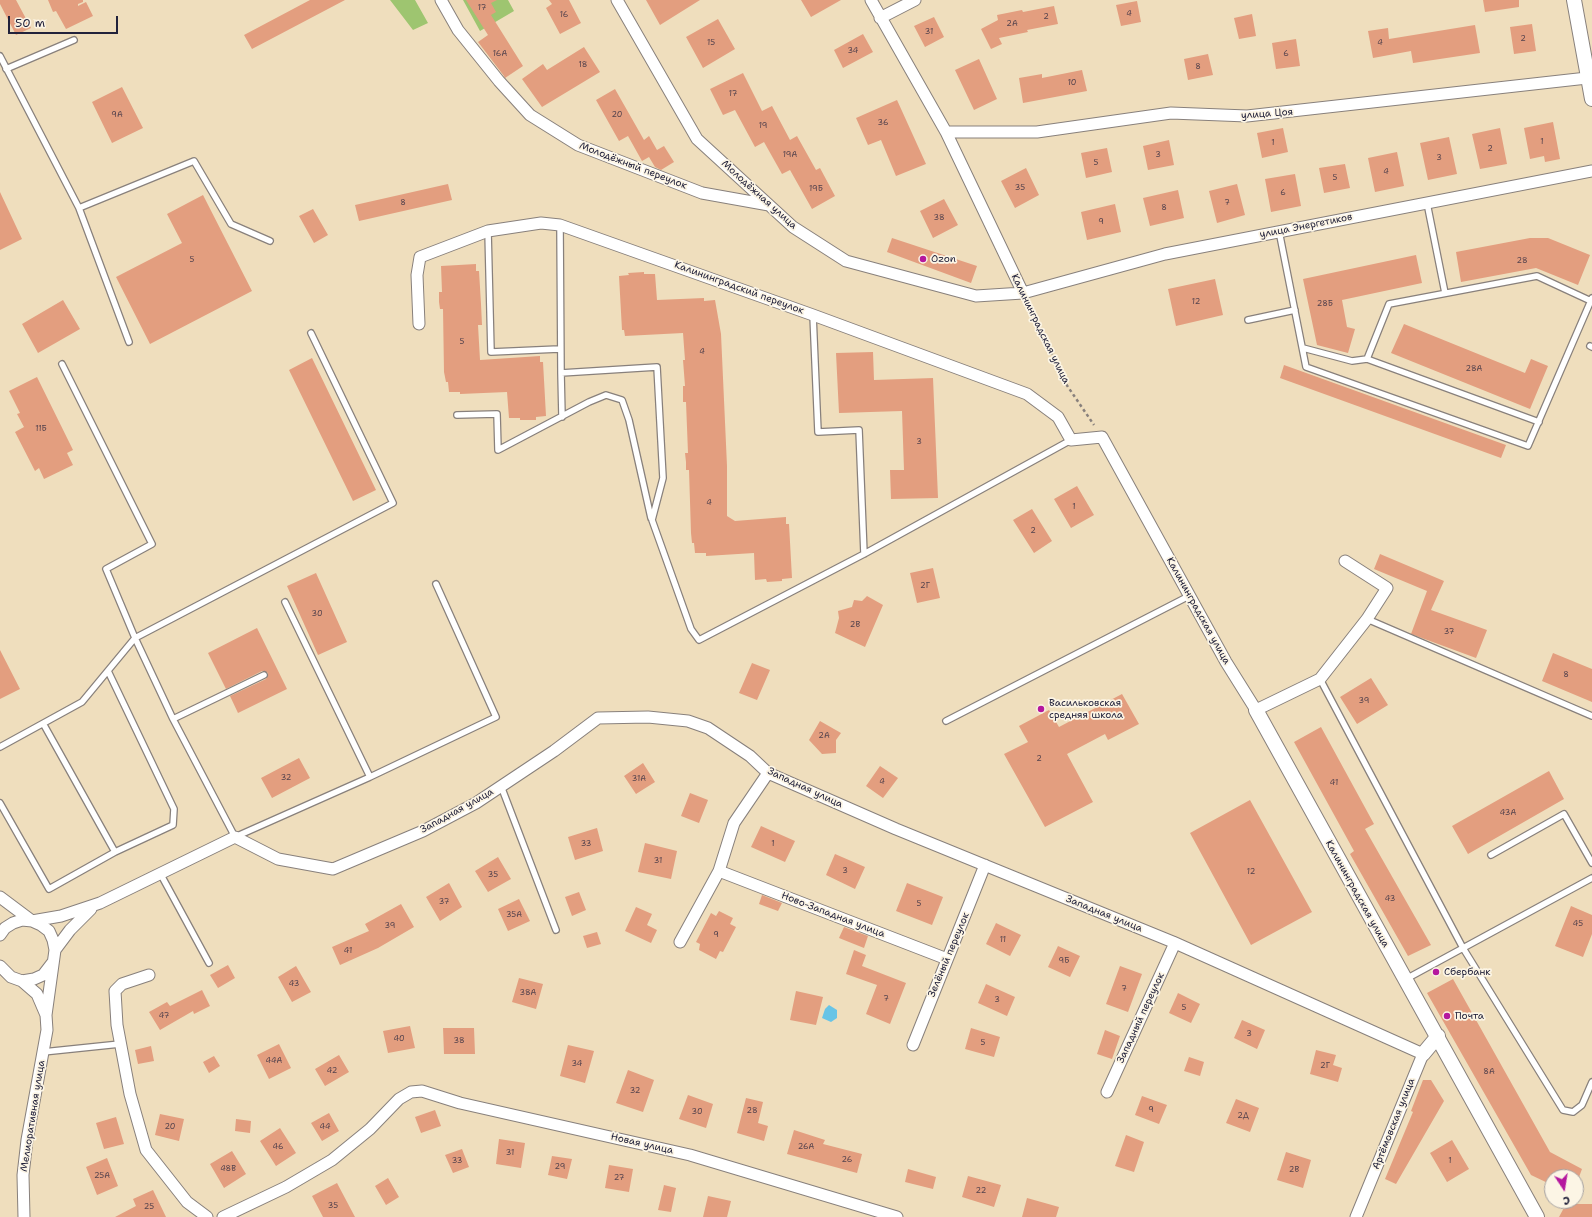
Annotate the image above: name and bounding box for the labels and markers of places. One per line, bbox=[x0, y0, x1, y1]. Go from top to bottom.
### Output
place label: Ozon bbox=[931, 253, 956, 265]
marker: Ozon bbox=[918, 254, 928, 264]
place label: Васильковская средняя школа bbox=[1049, 697, 1123, 720]
marker: Васильковская средняя школа bbox=[1036, 704, 1046, 714]
place label: Сбербанк bbox=[1444, 966, 1491, 978]
marker: Сбербанк bbox=[1431, 967, 1441, 977]
place label: Почта bbox=[1455, 1010, 1484, 1022]
marker: Почта bbox=[1442, 1011, 1452, 1021]

